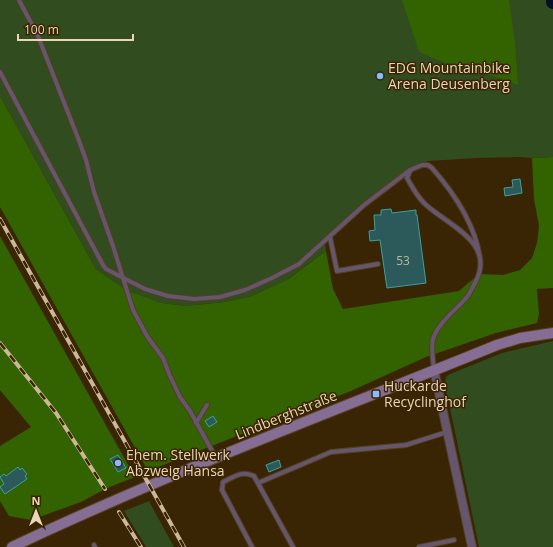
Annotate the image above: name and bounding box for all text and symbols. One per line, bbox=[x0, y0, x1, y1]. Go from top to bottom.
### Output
scale bar bbox=[18, 16, 133, 42]
text: 100 m bbox=[24, 21, 59, 38]
place label: EDG Mountainbike Arena Deusenberg bbox=[388, 58, 510, 93]
marker: EDG Mountainbike Arena Deusenberg bbox=[375, 71, 385, 81]
house number: 53 bbox=[396, 252, 410, 269]
place label: Huckarde Recyclinghof bbox=[384, 376, 467, 411]
street label: Lindberghstraße bbox=[232, 385, 340, 444]
marker: Huckarde Recyclinghof bbox=[371, 389, 381, 399]
place label: Ehem. Stellwerk Abzweig Hansa bbox=[126, 445, 231, 480]
marker: Ehem. Stellwerk Abzweig Hansa bbox=[113, 458, 123, 468]
north arrow bbox=[16, 491, 56, 531]
text: N bbox=[32, 493, 40, 508]

